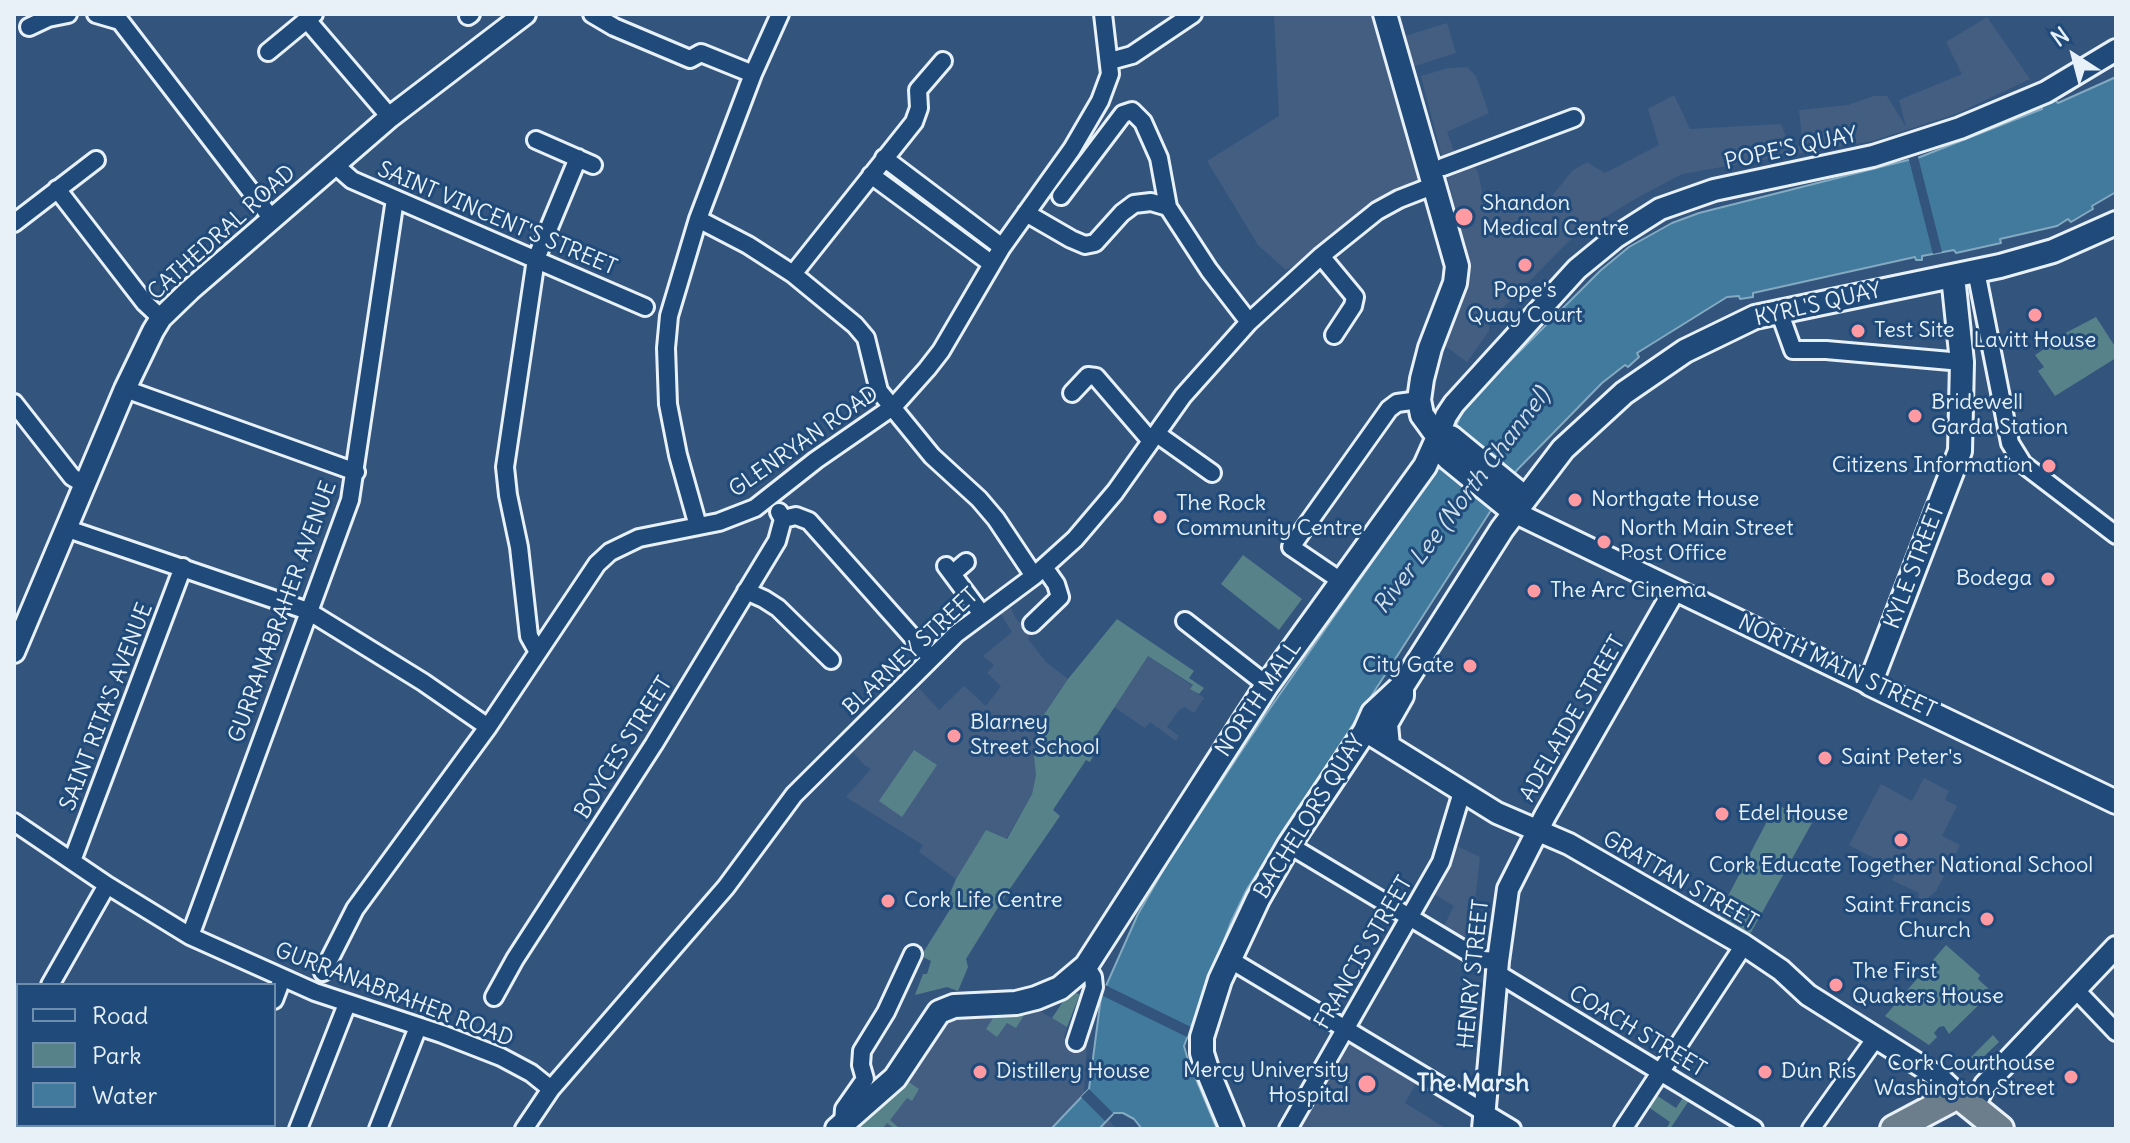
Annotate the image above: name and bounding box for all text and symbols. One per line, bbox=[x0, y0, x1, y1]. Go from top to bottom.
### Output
north arrow bbox=[2034, 16, 2114, 96]
text: N bbox=[2046, 21, 2074, 52]
street label: POPE'S QUAY bbox=[1722, 122, 1860, 176]
street label: SAINT VINCENT'S STREET bbox=[374, 157, 620, 281]
street label: CATHEDRAL ROAD bbox=[143, 160, 301, 306]
place label: Shandon Medical Centre bbox=[1482, 191, 1629, 242]
marker: Shandon Medical Centre bbox=[1453, 206, 1475, 228]
marker: Pope's Quay Court bbox=[1516, 256, 1534, 274]
place label: Pope's Quay Court bbox=[1467, 278, 1583, 330]
street label: KYRL'S QUAY bbox=[1752, 278, 1884, 332]
marker: Lavitt House bbox=[2026, 306, 2044, 324]
place label: Test Site bbox=[1874, 318, 1955, 344]
marker: Test Site bbox=[1849, 322, 1867, 340]
place label: Lavitt House bbox=[1974, 328, 2096, 354]
street label: GLENRYAN ROAD bbox=[724, 381, 884, 503]
water label: River Lee (North Channel) bbox=[1367, 382, 1557, 620]
place label: Bridewell Garda Station bbox=[1931, 390, 2068, 442]
marker: Bridewell Garda Station bbox=[1906, 407, 1924, 425]
place label: Citizens Information bbox=[1832, 453, 2033, 479]
marker: Citizens Information bbox=[2040, 457, 2058, 475]
street label: GURRANABRAHER AVENUE bbox=[223, 478, 343, 746]
place label: Northgate House bbox=[1591, 487, 1759, 513]
place label: The Rock Community Centre bbox=[1176, 491, 1363, 542]
marker: Northgate House bbox=[1566, 491, 1584, 509]
street label: KYLE STREET bbox=[1879, 501, 1951, 633]
marker: The Rock Community Centre bbox=[1151, 508, 1169, 526]
place label: North Main Street Post Office bbox=[1620, 516, 1794, 568]
marker: North Main Street Post Office bbox=[1595, 533, 1613, 551]
place label: Bodega bbox=[1956, 566, 2032, 592]
marker: Bodega bbox=[2039, 570, 2057, 588]
place label: The Arc Cinema bbox=[1550, 578, 1706, 604]
marker: The Arc Cinema bbox=[1525, 582, 1543, 600]
street label: BLARNEY STREET bbox=[838, 583, 984, 721]
street label: SAINT RITA'S AVENUE bbox=[55, 599, 159, 815]
street label: NORTH MAIN STREET bbox=[1734, 610, 1940, 724]
street label: ADELAIDE STREET bbox=[1515, 631, 1631, 807]
street label: NORTH MALL bbox=[1211, 636, 1307, 762]
place label: City Gate bbox=[1362, 653, 1454, 679]
marker: City Gate bbox=[1461, 657, 1479, 675]
street label: BOYCES STREET bbox=[570, 672, 678, 824]
place label: Blarney Street School bbox=[970, 710, 1100, 762]
marker: Blarney Street School bbox=[945, 727, 963, 745]
street label: BACHELORS QUAY bbox=[1249, 730, 1371, 904]
place label: Saint Peter's bbox=[1841, 745, 1962, 771]
marker: Saint Peter's bbox=[1816, 749, 1834, 767]
place label: Edel House bbox=[1738, 801, 1848, 827]
marker: Edel House bbox=[1713, 805, 1731, 823]
street label: GRATTAN STREET bbox=[1598, 826, 1762, 936]
marker: Cork Educate Together National School bbox=[1892, 831, 1910, 849]
place label: Cork Educate Together National School bbox=[1709, 853, 2093, 879]
street label: FRANCIS STREET bbox=[1309, 872, 1419, 1034]
place label: Cork Life Centre bbox=[904, 888, 1063, 914]
marker: Cork Life Centre bbox=[879, 892, 897, 910]
place label: Saint Francis Church bbox=[1844, 893, 1971, 944]
street label: HENRY STREET bbox=[1453, 898, 1495, 1050]
marker: Saint Francis Church bbox=[1978, 910, 1996, 928]
street label: GURRANABRAHER ROAD bbox=[271, 937, 517, 1053]
place label: The First Quakers House bbox=[1852, 959, 2004, 1010]
marker: The First Quakers House bbox=[1827, 976, 1845, 994]
street label: COACH STREET bbox=[1564, 981, 1710, 1083]
legend bbox=[16, 983, 276, 1127]
text: Road bbox=[92, 1000, 148, 1030]
text: Park bbox=[92, 1040, 142, 1070]
place label: Cork Courthouse Washington Street bbox=[1874, 1051, 2055, 1102]
place label: Mercy University Hospital bbox=[1183, 1058, 1349, 1110]
place label: Distillery House bbox=[996, 1059, 1150, 1085]
place label: Dún Rís bbox=[1781, 1059, 1856, 1085]
marker: Distillery House bbox=[971, 1063, 989, 1081]
marker: Dún Rís bbox=[1756, 1063, 1774, 1081]
marker: Cork Courthouse Washington Street bbox=[2062, 1068, 2080, 1086]
district label: The Marsh bbox=[1417, 1070, 1529, 1098]
marker: Mercy University Hospital bbox=[1356, 1073, 1378, 1095]
text: Water bbox=[92, 1080, 157, 1110]

